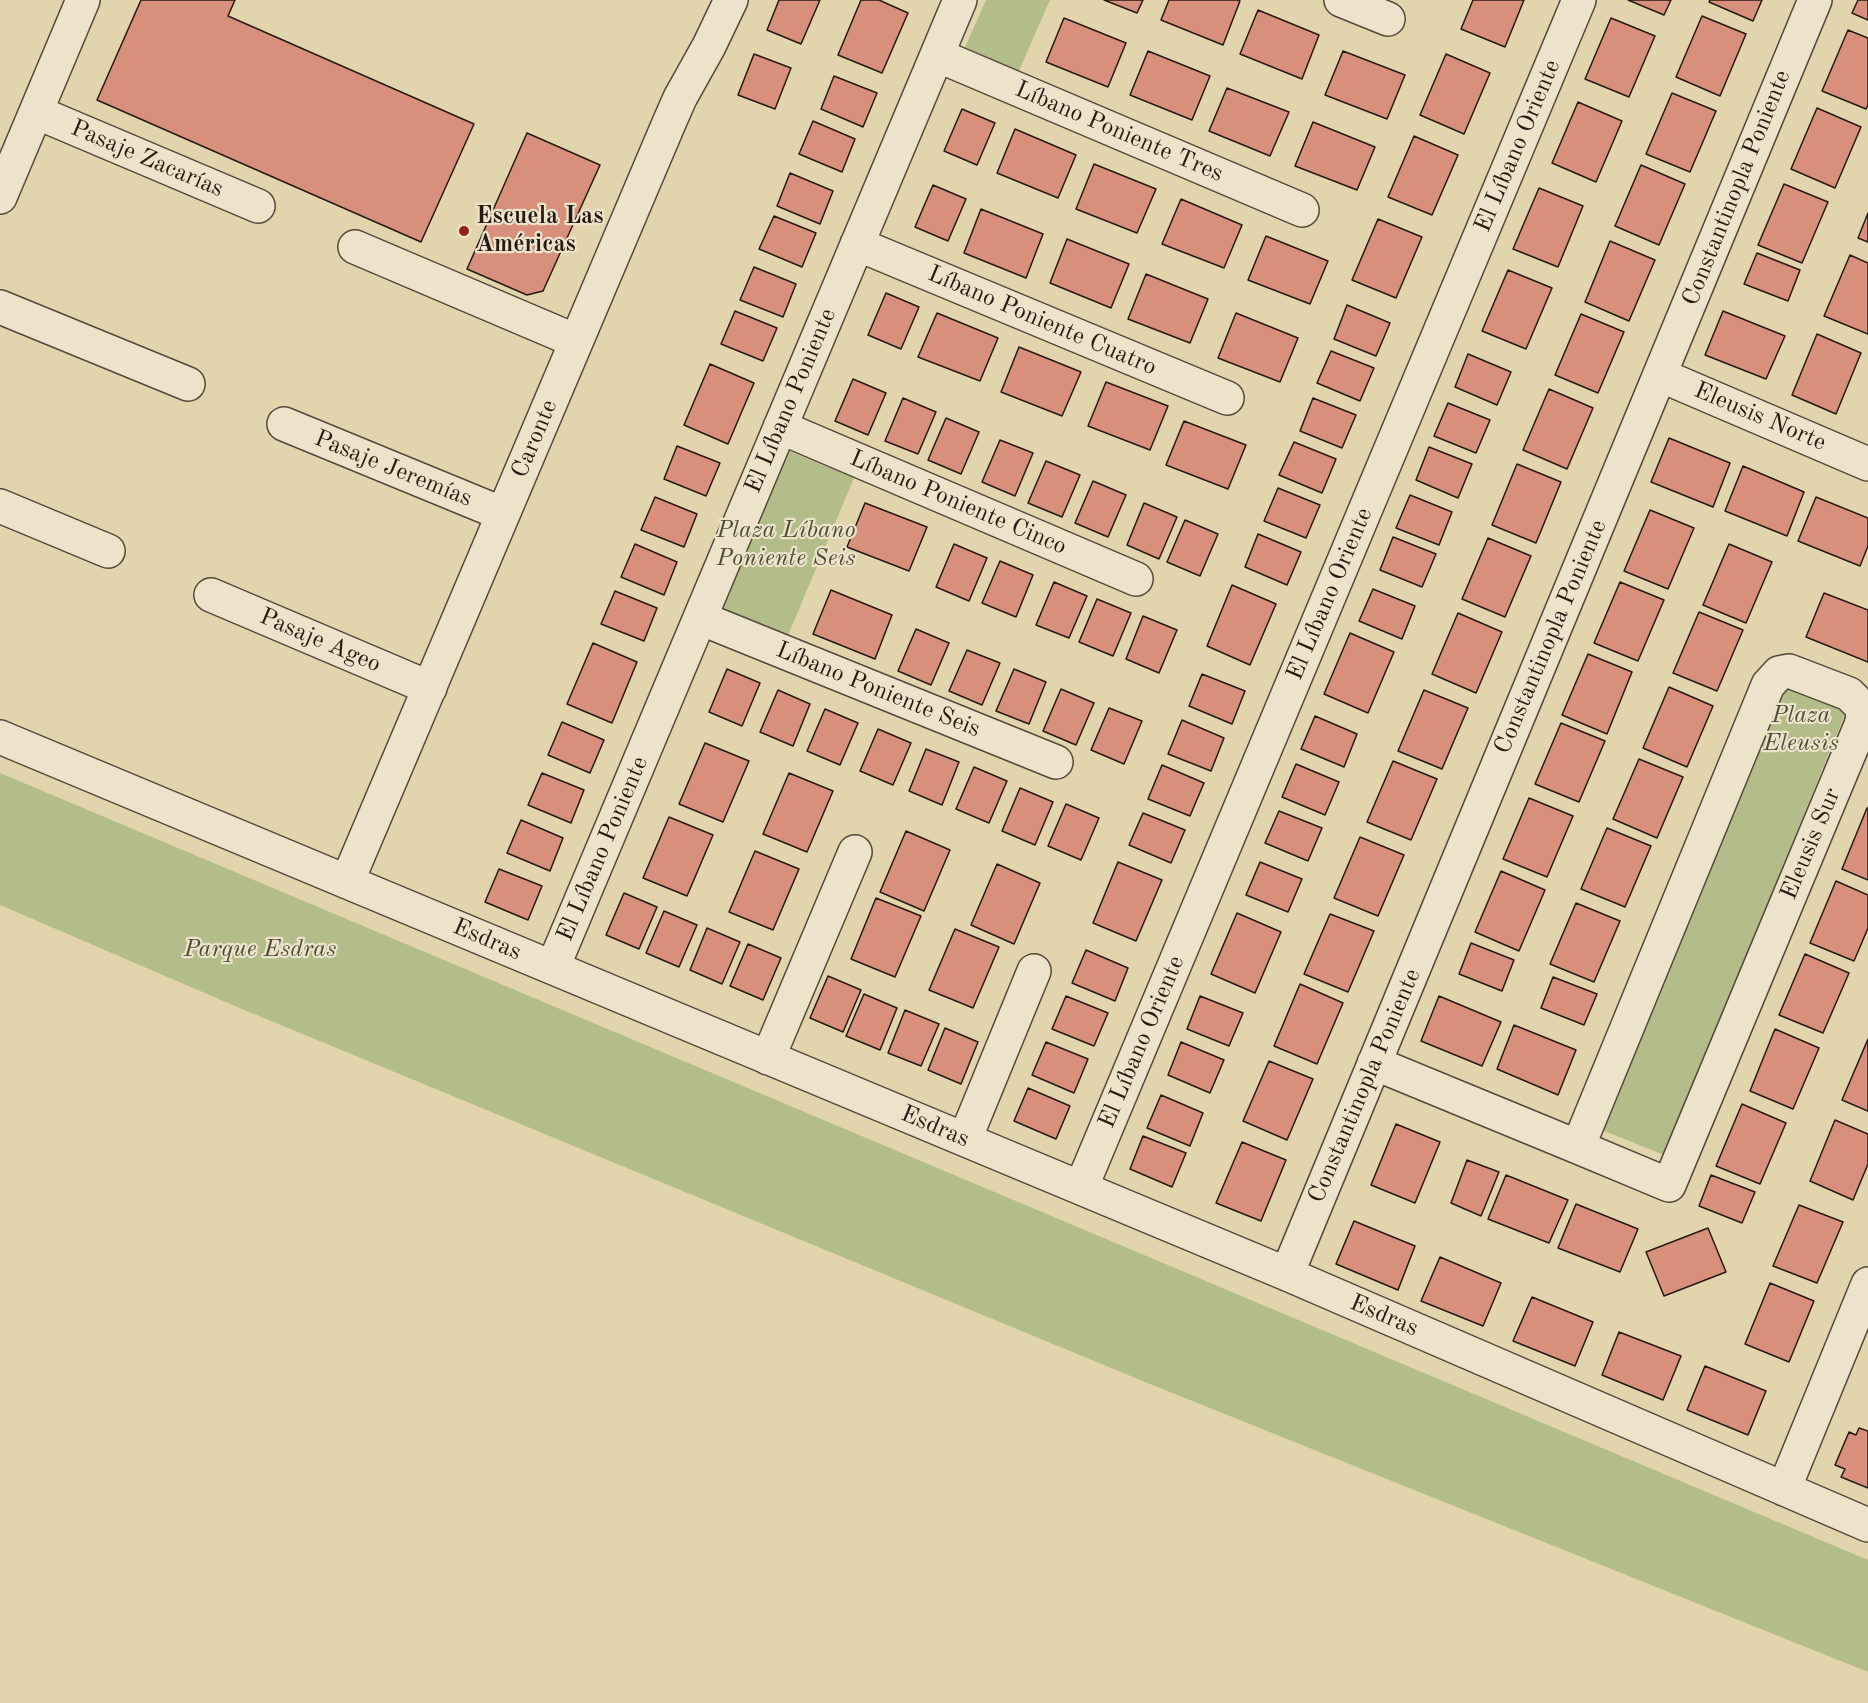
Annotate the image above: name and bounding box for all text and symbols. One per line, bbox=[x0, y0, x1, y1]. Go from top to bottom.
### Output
street label: El Líbano Oriente bbox=[1469, 55, 1567, 237]
street label: Constantinopla Poniente bbox=[1677, 66, 1797, 310]
street label: Líbano Poniente Tres bbox=[1011, 75, 1227, 189]
street label: Pasaje Zacarías bbox=[66, 114, 228, 204]
place label: Escuela Las Américas bbox=[476, 203, 604, 259]
marker: Escuela Las Américas bbox=[457, 224, 471, 238]
street label: Líbano Poniente Cuatro bbox=[923, 260, 1161, 382]
street label: El Líbano Poniente bbox=[739, 304, 843, 498]
street label: Eleusis Norte bbox=[1690, 376, 1830, 458]
street label: Caronte bbox=[506, 396, 564, 482]
street label: Pasaje Jeremías bbox=[310, 424, 476, 514]
street label: Líbano Poniente Cinco bbox=[845, 444, 1071, 562]
street label: El Líbano Oriente bbox=[1281, 503, 1379, 685]
street label: Constantinopla Poniente bbox=[1489, 516, 1613, 758]
park label: Plaza Líbano Poniente Seis bbox=[716, 517, 856, 573]
street label: Pasaje Ageo bbox=[255, 603, 385, 679]
street label: Líbano Poniente Seis bbox=[772, 636, 984, 744]
park label: Plaza Eleusis bbox=[1763, 702, 1839, 758]
street label: El Líbano Poniente bbox=[551, 752, 655, 946]
street label: Eleusis Sur bbox=[1775, 784, 1847, 904]
street label: Esdras bbox=[448, 913, 526, 967]
park label: Parque Esdras bbox=[184, 936, 336, 964]
street label: El Líbano Oriente bbox=[1093, 951, 1191, 1133]
street label: Constantinopla Poniente bbox=[1303, 965, 1427, 1207]
street label: Esdras bbox=[896, 1100, 974, 1154]
street label: Esdras bbox=[1345, 1289, 1423, 1343]

